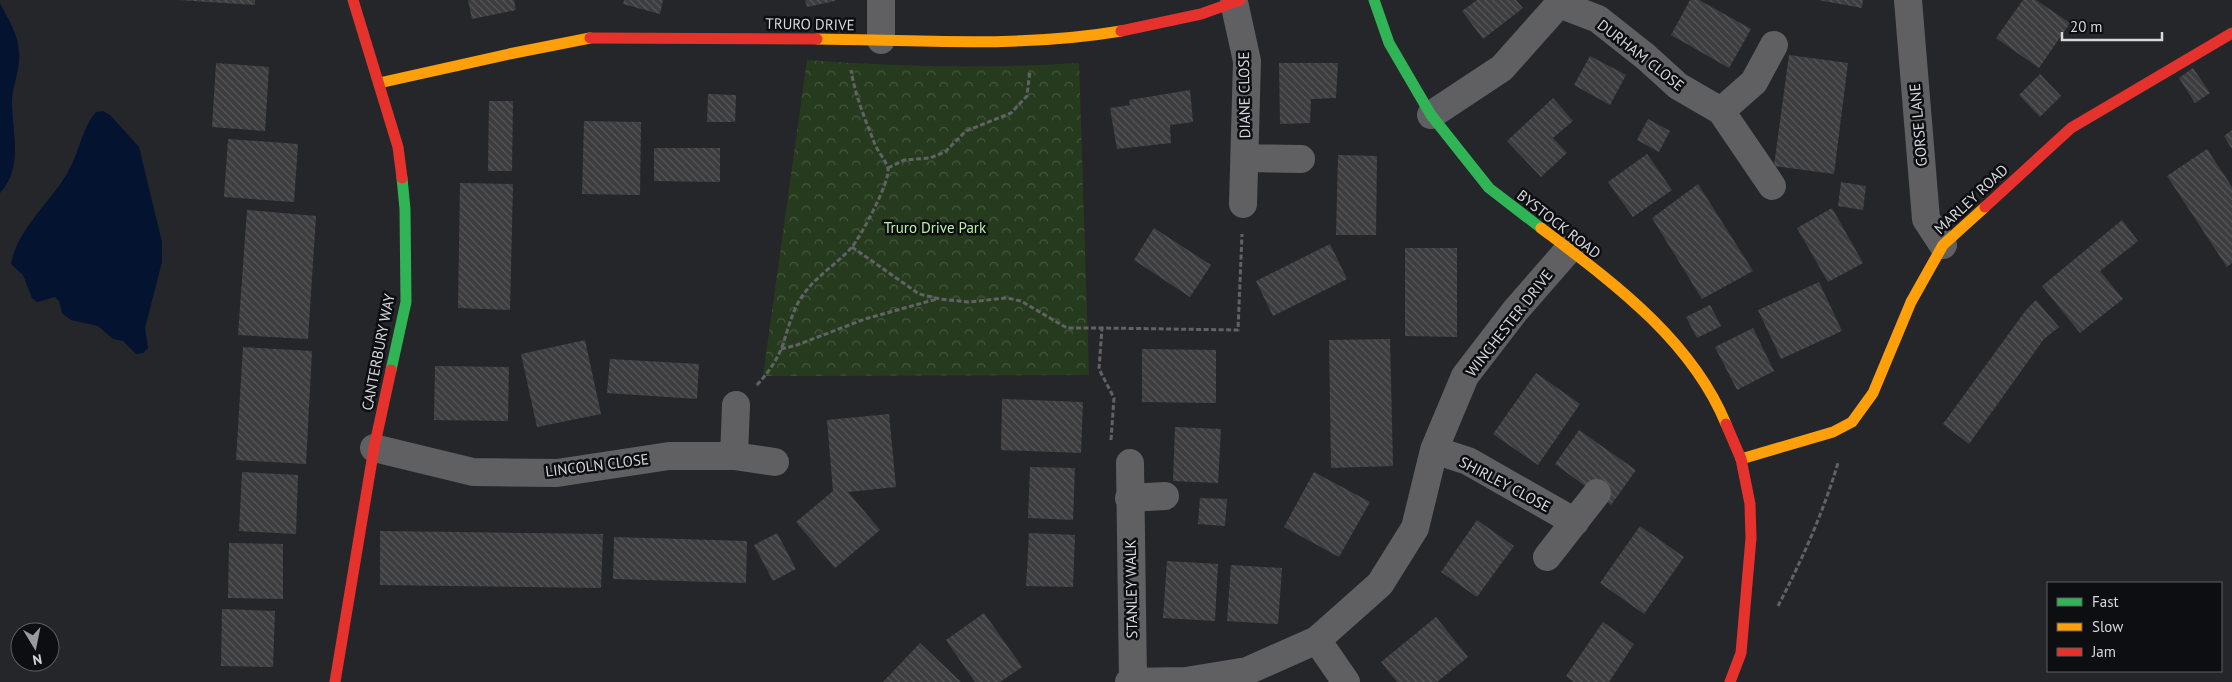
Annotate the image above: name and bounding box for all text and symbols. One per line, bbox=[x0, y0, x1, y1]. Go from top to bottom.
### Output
scale bar bbox=[2062, 10, 2162, 42]
street label: TRURO DRIVE bbox=[765, 14, 855, 34]
street label: DURHAM CLOSE bbox=[1594, 15, 1688, 95]
text: 20 m bbox=[2070, 17, 2103, 36]
street label: DIANE CLOSE bbox=[1234, 51, 1254, 139]
street label: GORSE LANE bbox=[1905, 83, 1931, 167]
street label: MARLEY ROAD bbox=[1930, 160, 2012, 238]
street label: BYSTOCK ROAD bbox=[1513, 185, 1605, 263]
park label: Truro Drive Park bbox=[884, 218, 987, 237]
street label: WINCHESTER DRIVE bbox=[1461, 266, 1557, 380]
street label: CANTERBURY WAY bbox=[357, 291, 399, 412]
street label: LINCOLN CLOSE bbox=[544, 449, 650, 481]
street label: SHIRLEY CLOSE bbox=[1456, 452, 1554, 516]
street label: STANLEY WALK bbox=[1121, 539, 1141, 639]
legend bbox=[2047, 582, 2222, 672]
text: Fast bbox=[2092, 592, 2119, 611]
text: Slow bbox=[2092, 617, 2123, 636]
north arrow bbox=[10, 622, 60, 672]
text: Jam bbox=[2091, 642, 2116, 661]
text: N bbox=[31, 650, 43, 669]

